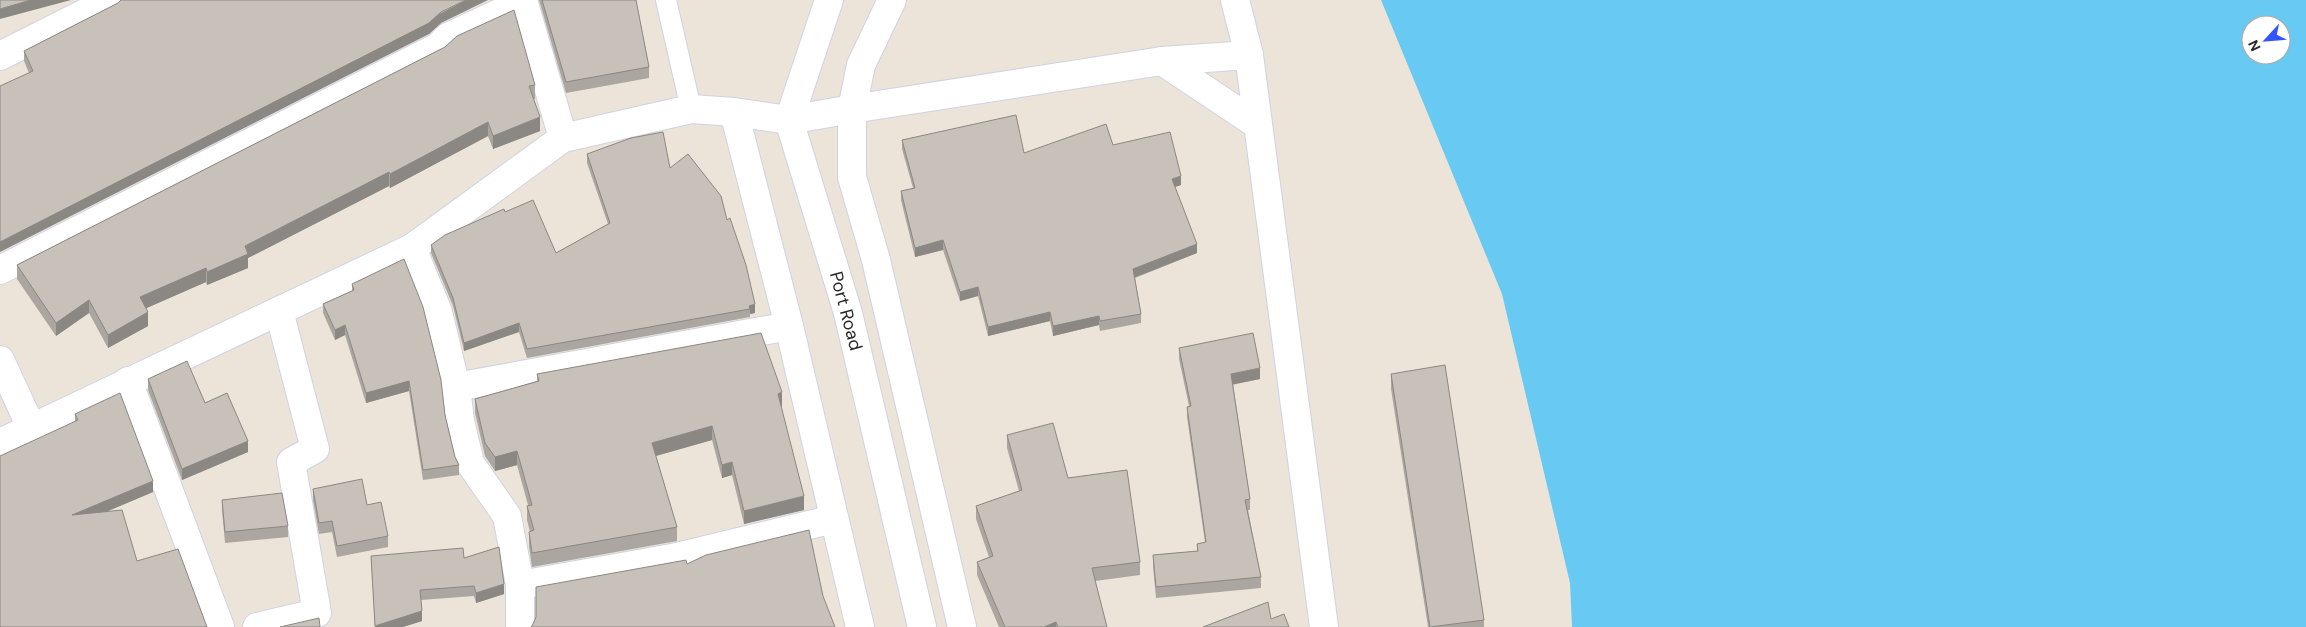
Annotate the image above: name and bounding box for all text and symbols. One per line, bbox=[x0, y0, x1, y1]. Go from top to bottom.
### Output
north arrow bbox=[2241, 15, 2291, 65]
text: N bbox=[2244, 37, 2265, 54]
street label: Port Road bbox=[824, 269, 868, 353]

